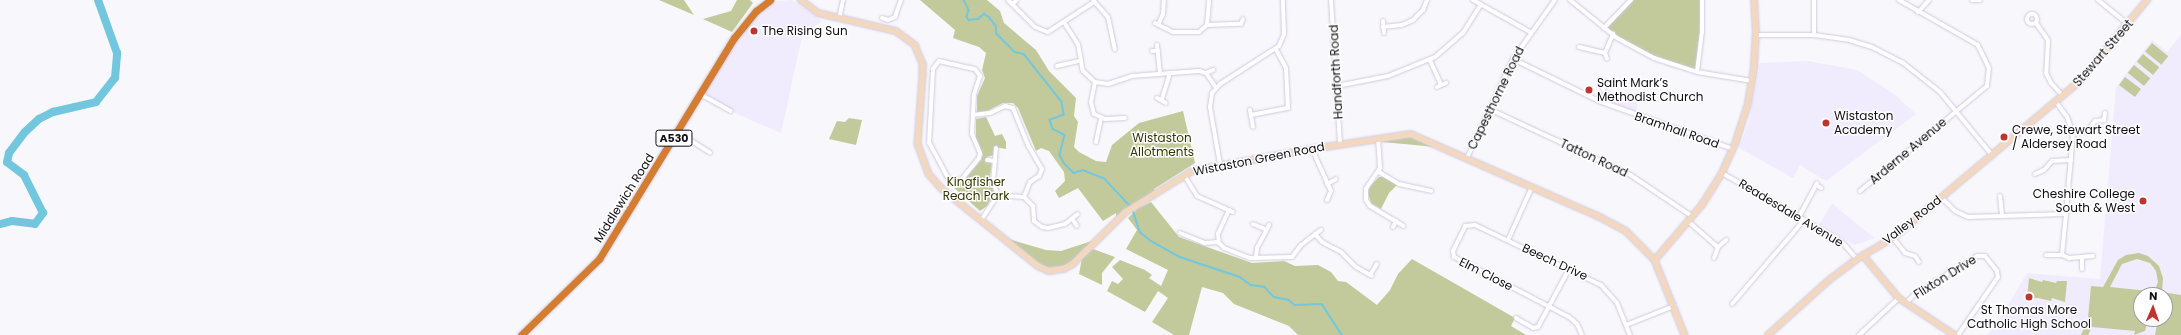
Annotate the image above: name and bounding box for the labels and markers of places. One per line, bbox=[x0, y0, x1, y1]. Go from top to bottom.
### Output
place label: The Rising Sun bbox=[762, 24, 848, 38]
marker: The Rising Sun bbox=[749, 26, 759, 36]
place label: Saint Mark’s Methodist Church bbox=[1597, 76, 1703, 104]
marker: Saint Mark’s Methodist Church bbox=[1584, 85, 1594, 95]
place label: Wistaston Academy bbox=[1834, 109, 1893, 137]
marker: Wistaston Academy bbox=[1821, 118, 1831, 128]
place label: Crewe, Stewart Street / Aldersey Road bbox=[2012, 123, 2140, 151]
marker: Crewe, Stewart Street / Aldersey Road bbox=[1999, 132, 2009, 142]
place label: Cheshire College South & West bbox=[2033, 187, 2135, 215]
marker: Cheshire College South & West bbox=[2138, 196, 2148, 206]
marker: St Thomas More Catholic High School bbox=[2024, 292, 2034, 302]
place label: St Thomas More Catholic High School bbox=[1967, 303, 2091, 331]

